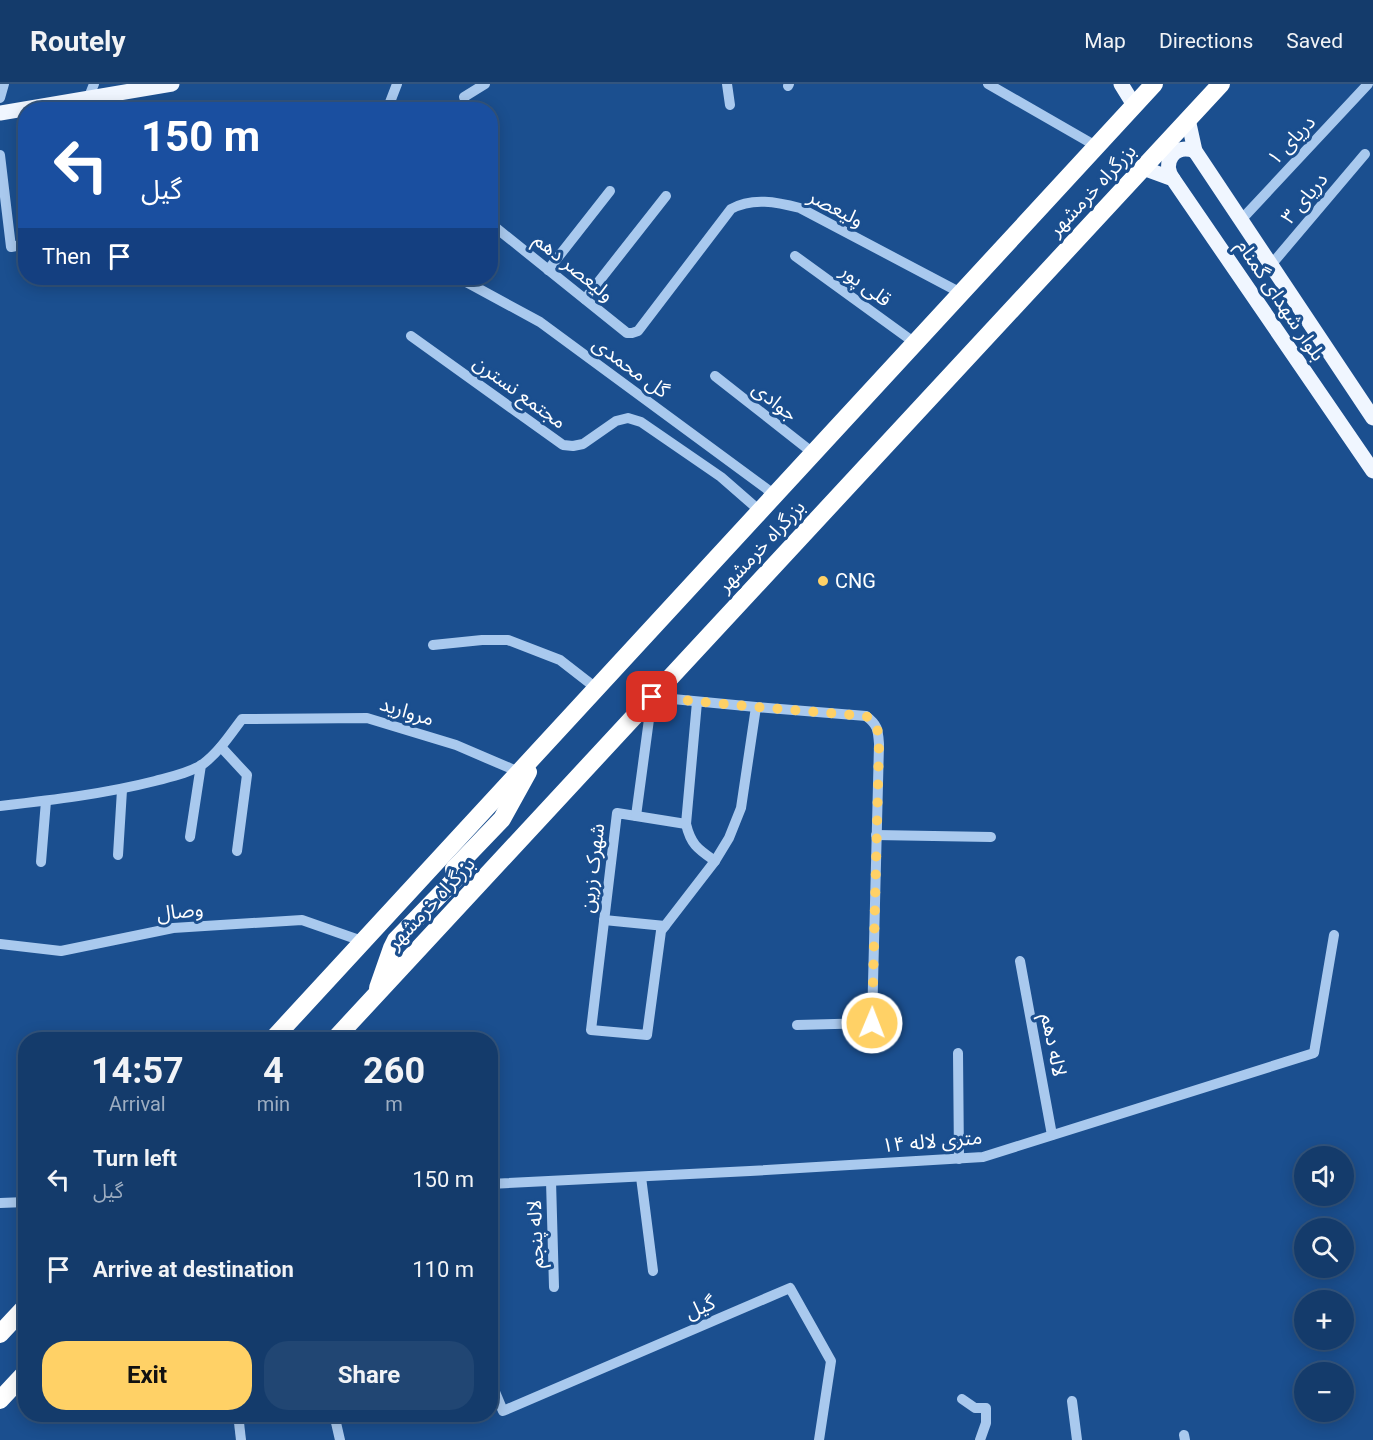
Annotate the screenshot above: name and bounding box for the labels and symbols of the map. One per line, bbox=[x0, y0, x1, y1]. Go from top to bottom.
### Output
street label: دریای ۱ bbox=[1262, 110, 1320, 170]
street label: بزرگراه خرمشهر bbox=[1042, 139, 1141, 242]
street label: دریای ۳ bbox=[1276, 167, 1332, 229]
street label: ولیعصر bbox=[803, 183, 868, 232]
street label: ولیعصر دهم bbox=[527, 227, 619, 309]
street label: بلوار شهدای گمنام bbox=[1229, 235, 1330, 367]
street label: قلی پور bbox=[834, 258, 896, 313]
street label: گل محمدی bbox=[588, 331, 674, 403]
street label: مجتمع نسترن bbox=[467, 350, 571, 436]
street label: جوادی bbox=[748, 376, 802, 426]
street label: بزرگراه خرمشهر bbox=[711, 495, 810, 598]
place label: CNG bbox=[835, 569, 876, 593]
marker: CNG bbox=[816, 574, 830, 588]
pin bbox=[626, 671, 677, 722]
street label: مروارید bbox=[377, 691, 437, 731]
street label: شهرک زرین bbox=[575, 822, 609, 914]
street label: بزرگراه خرمشهر bbox=[381, 852, 480, 955]
street label: وصال bbox=[156, 897, 204, 925]
position arrow bbox=[840, 991, 904, 1055]
street label: لاله دهم bbox=[1033, 1011, 1072, 1079]
street label: ۱۴ متری لاله bbox=[881, 1125, 983, 1157]
street label: لاله پنجم bbox=[522, 1199, 551, 1269]
street label: گیل bbox=[681, 1290, 719, 1324]

